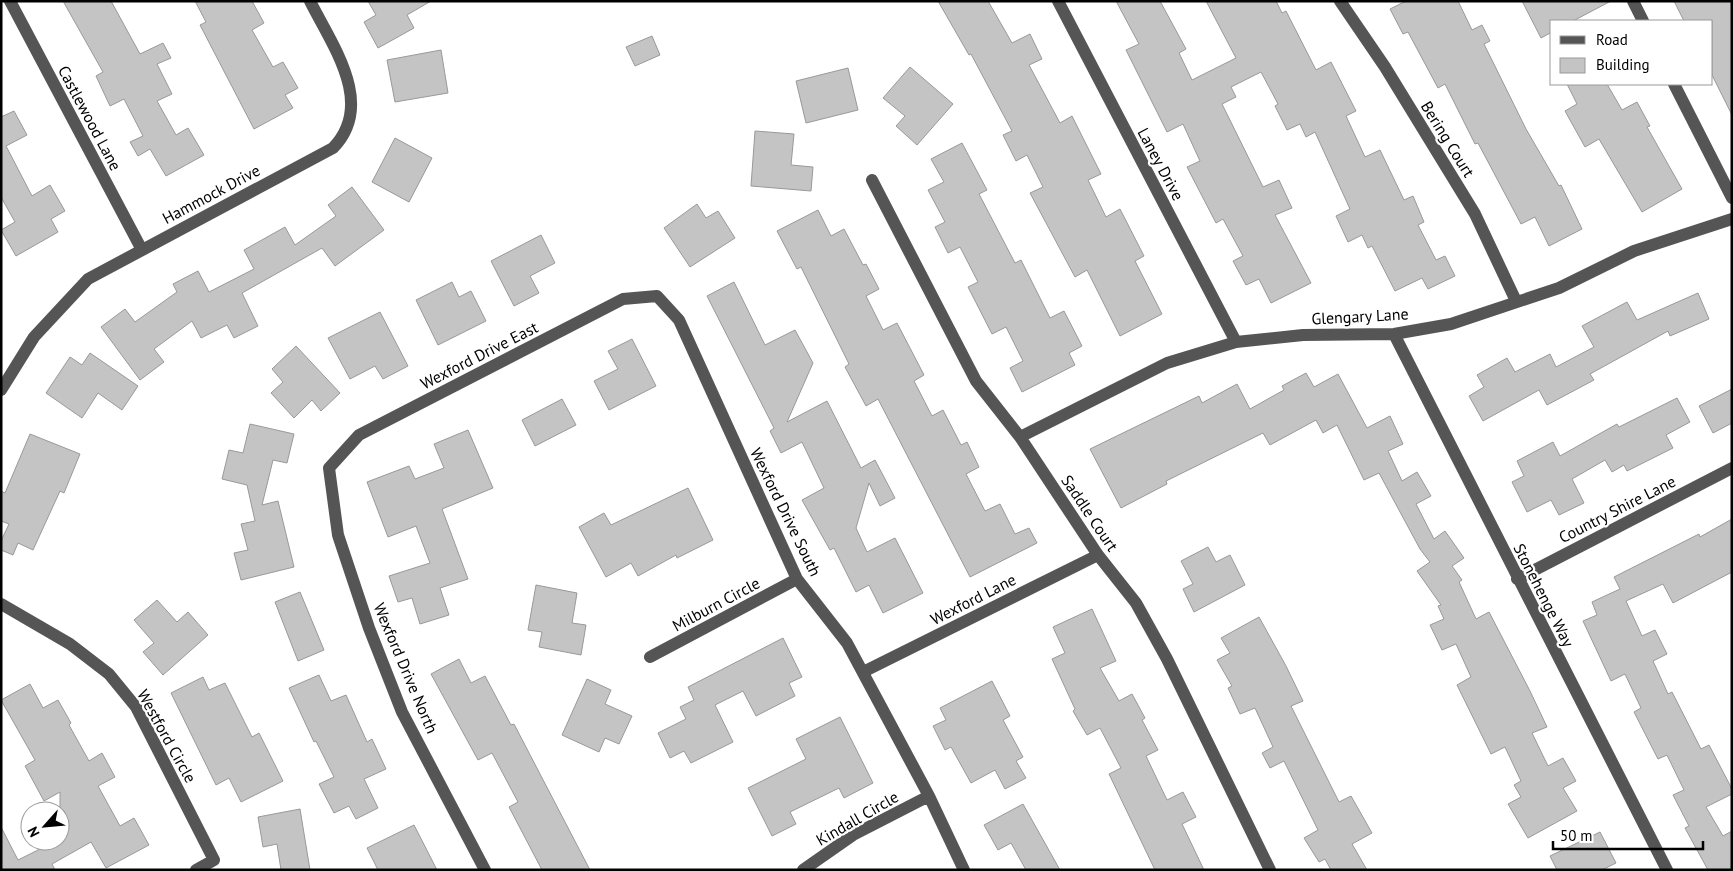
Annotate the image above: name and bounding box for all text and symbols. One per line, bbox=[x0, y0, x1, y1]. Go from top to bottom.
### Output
legend bbox=[1550, 20, 1713, 85]
text: Road bbox=[1596, 30, 1628, 49]
text: Building bbox=[1596, 55, 1650, 74]
street label: Castlewood Lane bbox=[54, 62, 126, 174]
street label: Bering Court bbox=[1417, 97, 1480, 181]
street label: Laney Drive bbox=[1134, 124, 1188, 204]
street label: Hammock Drive bbox=[159, 160, 263, 228]
street label: Glengary Lane bbox=[1311, 303, 1409, 329]
street label: Wexford Drive East bbox=[417, 317, 542, 393]
street label: Wexford Drive South bbox=[746, 445, 826, 579]
street label: Saddle Court bbox=[1057, 471, 1123, 555]
street label: Country Shire Lane bbox=[1555, 471, 1679, 547]
street label: Stonehenge Way bbox=[1509, 540, 1579, 651]
street label: Wexford Lane bbox=[927, 569, 1019, 629]
street label: Milburn Circle bbox=[669, 573, 763, 635]
street label: Wexford Drive North bbox=[369, 600, 443, 736]
street label: Westford Circle bbox=[133, 686, 201, 786]
street label: Kindall Circle bbox=[812, 786, 902, 850]
north arrow bbox=[20, 801, 70, 851]
scale bar bbox=[1553, 818, 1703, 850]
text: N bbox=[23, 824, 44, 840]
text: 50 m bbox=[1560, 826, 1593, 845]

